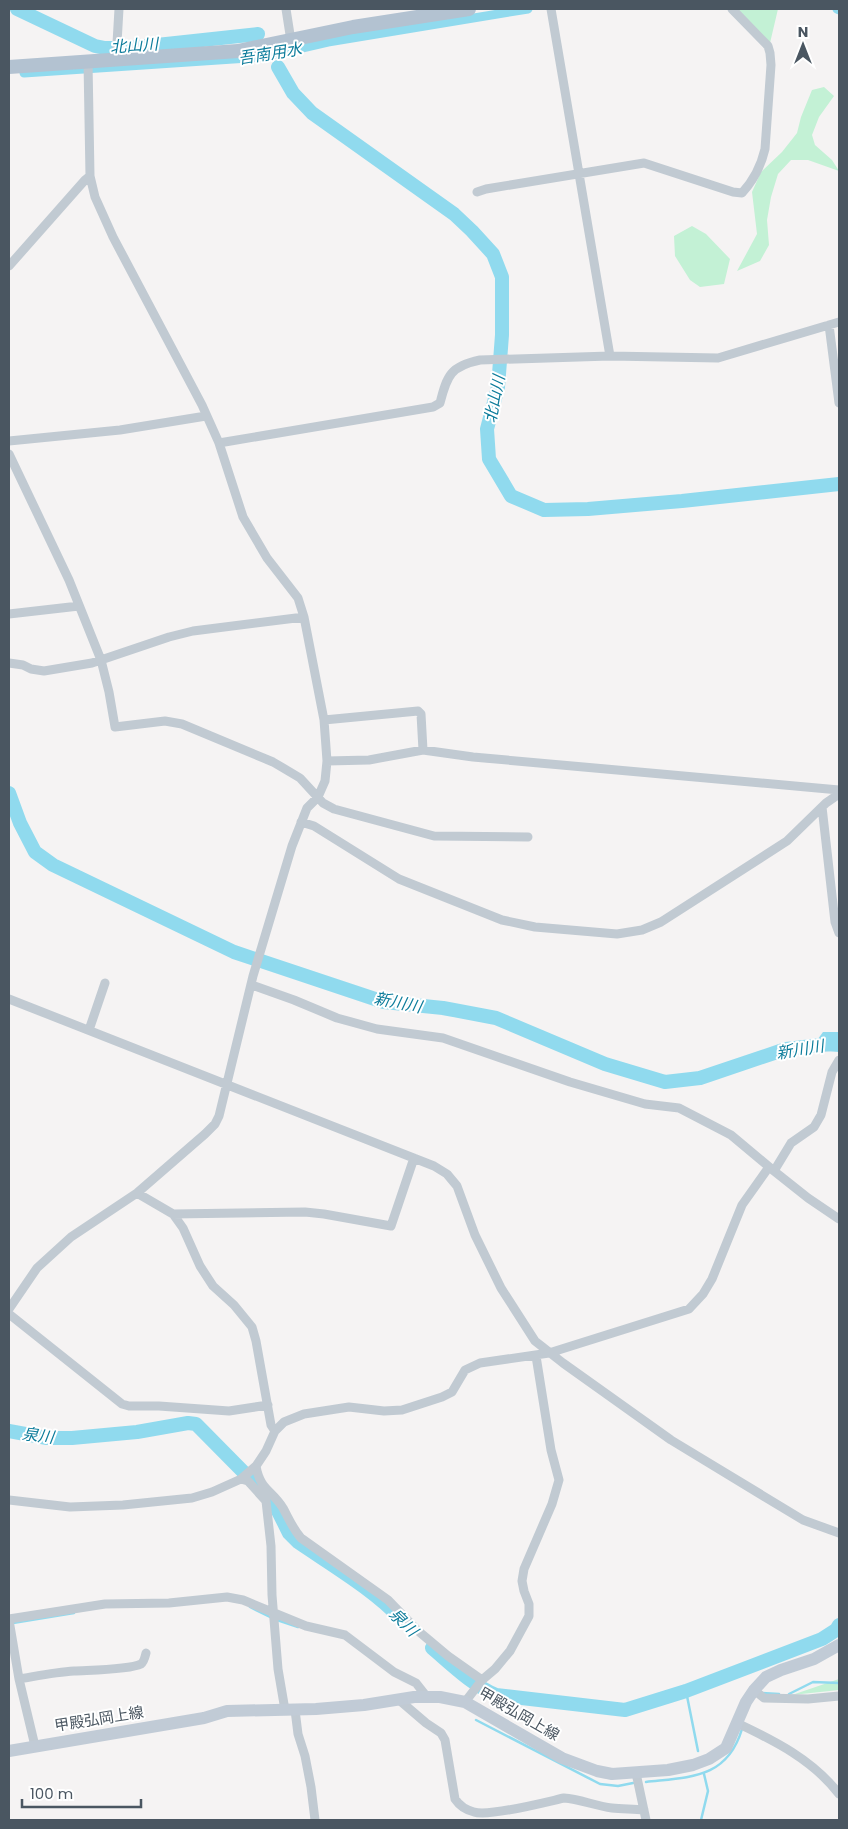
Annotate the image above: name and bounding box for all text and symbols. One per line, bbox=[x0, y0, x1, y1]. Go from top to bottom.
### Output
north arrow bbox=[778, 20, 828, 70]
text: N bbox=[798, 22, 808, 42]
water label: 北山川 bbox=[109, 32, 161, 59]
water label: 吾南用水 bbox=[237, 37, 305, 70]
water label: 北山川 bbox=[479, 371, 511, 425]
water label: 新川川 bbox=[372, 987, 426, 1019]
water label: 新川川 bbox=[775, 1034, 828, 1065]
water label: 泉川 bbox=[21, 1422, 57, 1449]
water label: 泉川 bbox=[384, 1603, 425, 1643]
street label: 甲殿弘岡上線 bbox=[475, 1682, 563, 1745]
street label: 甲殿弘岡上線 bbox=[53, 1701, 145, 1736]
scale bar bbox=[22, 1776, 141, 1808]
text: 100 m bbox=[30, 1783, 73, 1804]

